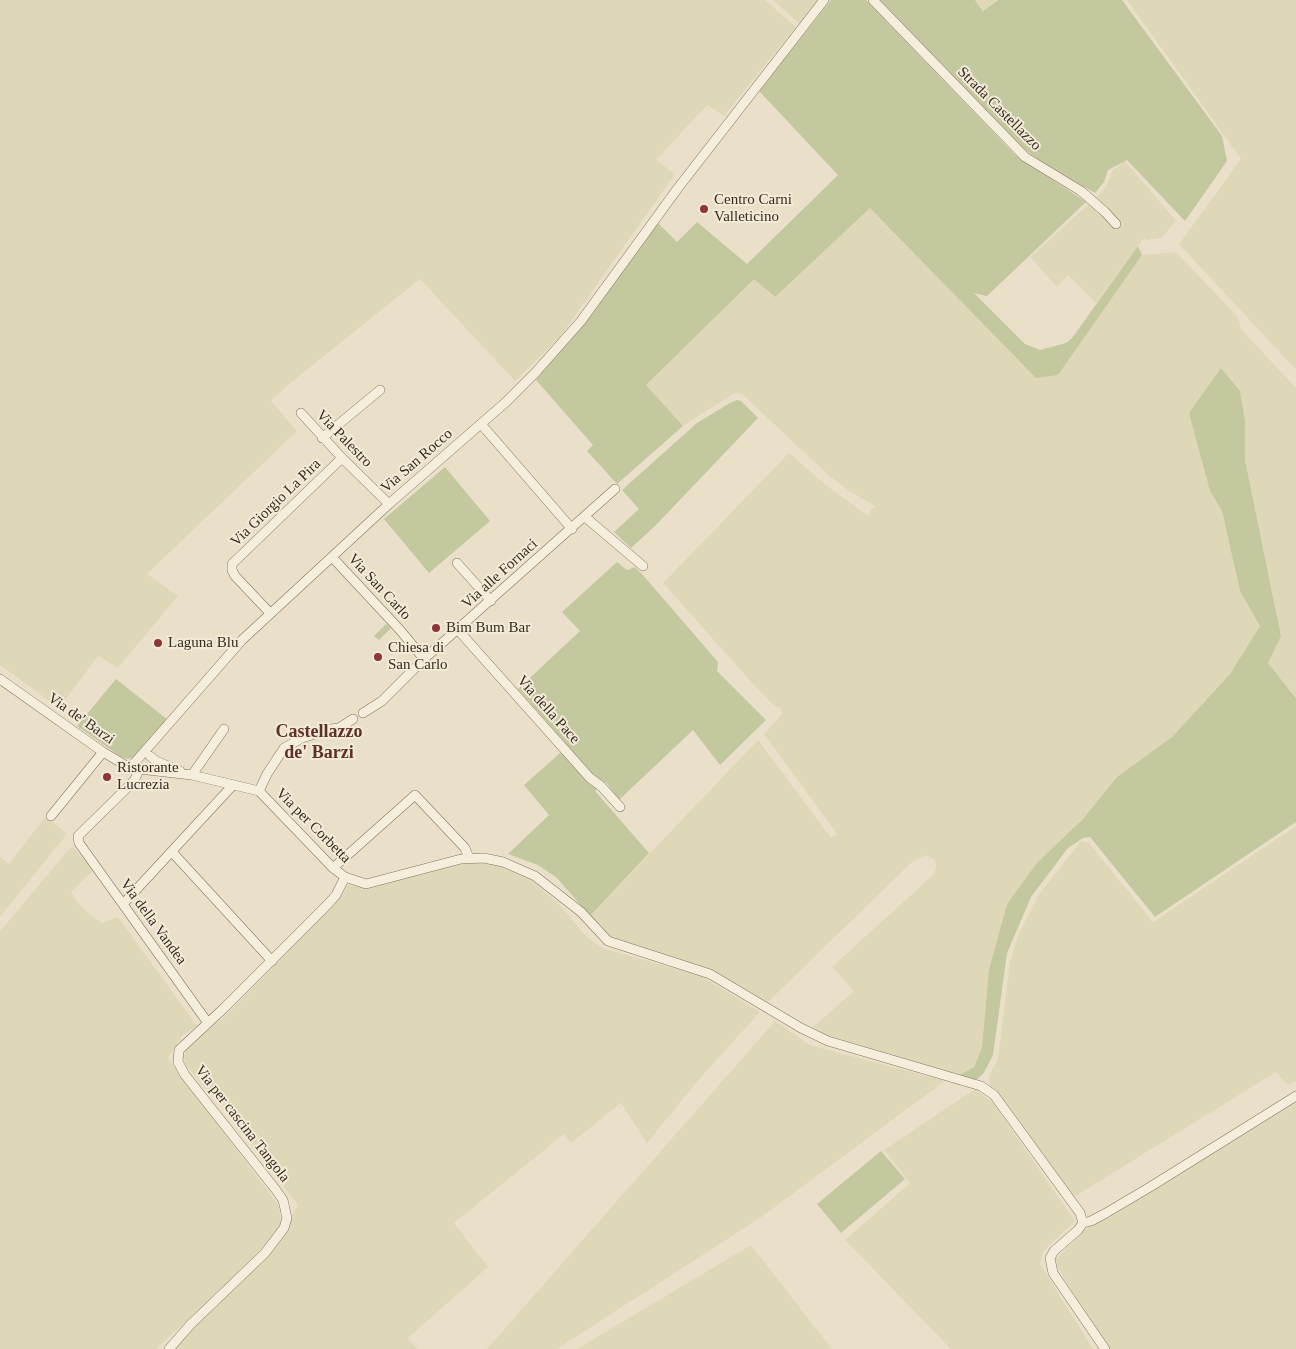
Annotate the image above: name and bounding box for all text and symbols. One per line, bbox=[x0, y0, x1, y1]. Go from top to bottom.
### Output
street label: Strada Castellazzo bbox=[953, 63, 1045, 155]
place label: Centro Carni Valleticino bbox=[714, 191, 792, 226]
marker: Centro Carni Valleticino bbox=[698, 203, 710, 215]
street label: Via Palestro bbox=[312, 407, 376, 471]
street label: Via San Rocco bbox=[377, 425, 457, 497]
street label: Via Giorgio La Pira bbox=[227, 455, 325, 551]
street label: Via alle Fornaci bbox=[458, 535, 542, 613]
street label: Via San Carlo bbox=[344, 550, 414, 624]
place label: Bim Bum Bar bbox=[446, 619, 530, 637]
marker: Bim Bum Bar bbox=[430, 622, 442, 634]
place label: Laguna Blu bbox=[168, 634, 238, 652]
marker: Laguna Blu bbox=[152, 637, 164, 649]
place label: Chiesa di San Carlo bbox=[388, 639, 448, 674]
marker: Chiesa di San Carlo bbox=[372, 651, 384, 663]
street label: Via della Pace bbox=[513, 672, 583, 748]
street label: Via de' Barzi bbox=[44, 689, 118, 749]
district label: Castellazzo de' Barzi bbox=[276, 721, 362, 764]
place label: Ristorante Lucrezia bbox=[117, 759, 179, 794]
marker: Ristorante Lucrezia bbox=[101, 771, 113, 783]
street label: Via per Corbetta bbox=[272, 785, 354, 867]
street label: Via della Vandea bbox=[116, 876, 190, 968]
street label: Via per cascina Tangola bbox=[191, 1062, 293, 1186]

